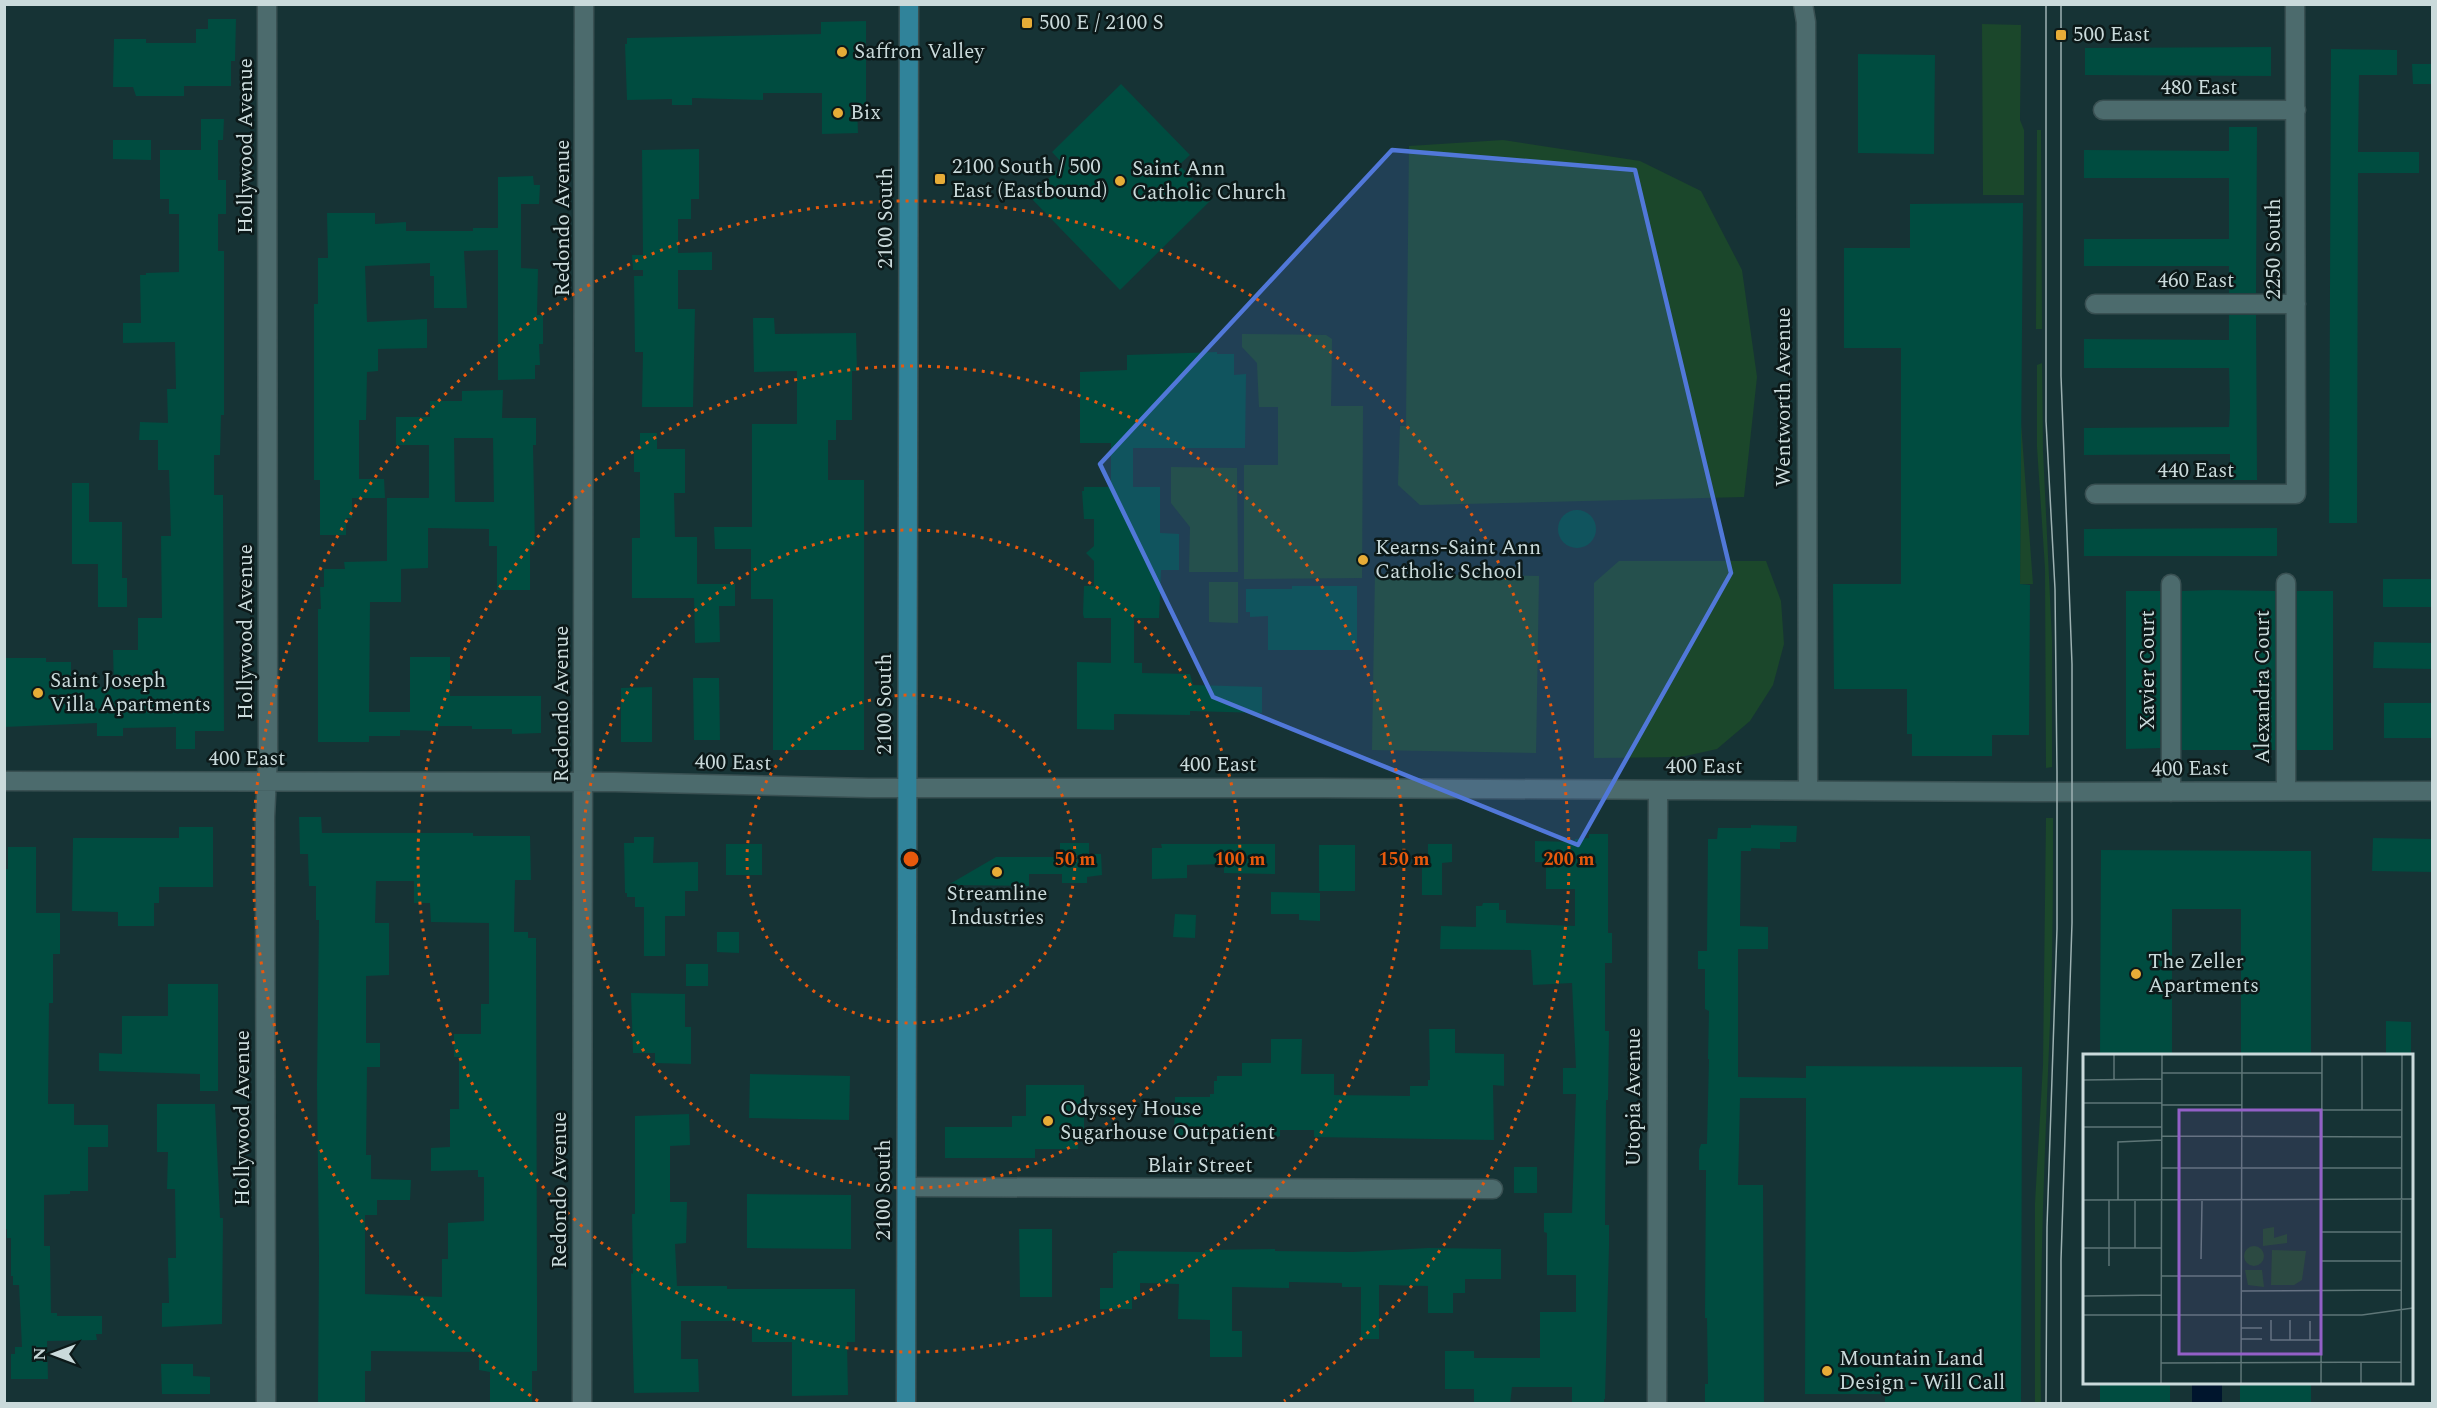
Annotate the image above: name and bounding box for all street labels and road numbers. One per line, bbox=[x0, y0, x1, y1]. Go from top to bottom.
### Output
street label: Hollywood Avenue bbox=[230, 58, 262, 234]
street label: 480 East bbox=[2160, 72, 2238, 104]
street label: Redondo Avenue bbox=[547, 140, 579, 297]
street label: 2100 South bbox=[870, 167, 902, 269]
street label: 2250 South bbox=[2258, 198, 2290, 300]
street label: 460 East bbox=[2157, 265, 2235, 297]
street label: Wentworth Avenue bbox=[1768, 307, 1800, 487]
street label: 440 East bbox=[2157, 455, 2235, 487]
street label: Hollywood Avenue bbox=[230, 544, 262, 720]
street label: Xavier Court bbox=[2132, 610, 2164, 730]
street label: Alexandra Court bbox=[2247, 610, 2279, 764]
street label: Redondo Avenue bbox=[546, 626, 578, 783]
street label: 2100 South bbox=[869, 653, 901, 755]
street label: 400 East bbox=[208, 743, 286, 775]
street label: 400 East bbox=[694, 746, 772, 780]
street label: 400 East bbox=[1179, 749, 1257, 781]
street label: 400 East bbox=[1665, 751, 1743, 783]
street label: 400 East bbox=[2151, 752, 2229, 786]
street label: Utopia Avenue bbox=[1618, 1028, 1650, 1166]
street label: Hollywood Avenue bbox=[227, 1030, 259, 1206]
street label: Redondo Avenue bbox=[544, 1112, 576, 1269]
street label: 2100 South bbox=[868, 1139, 900, 1241]
street label: Blair Street bbox=[1147, 1150, 1253, 1182]

